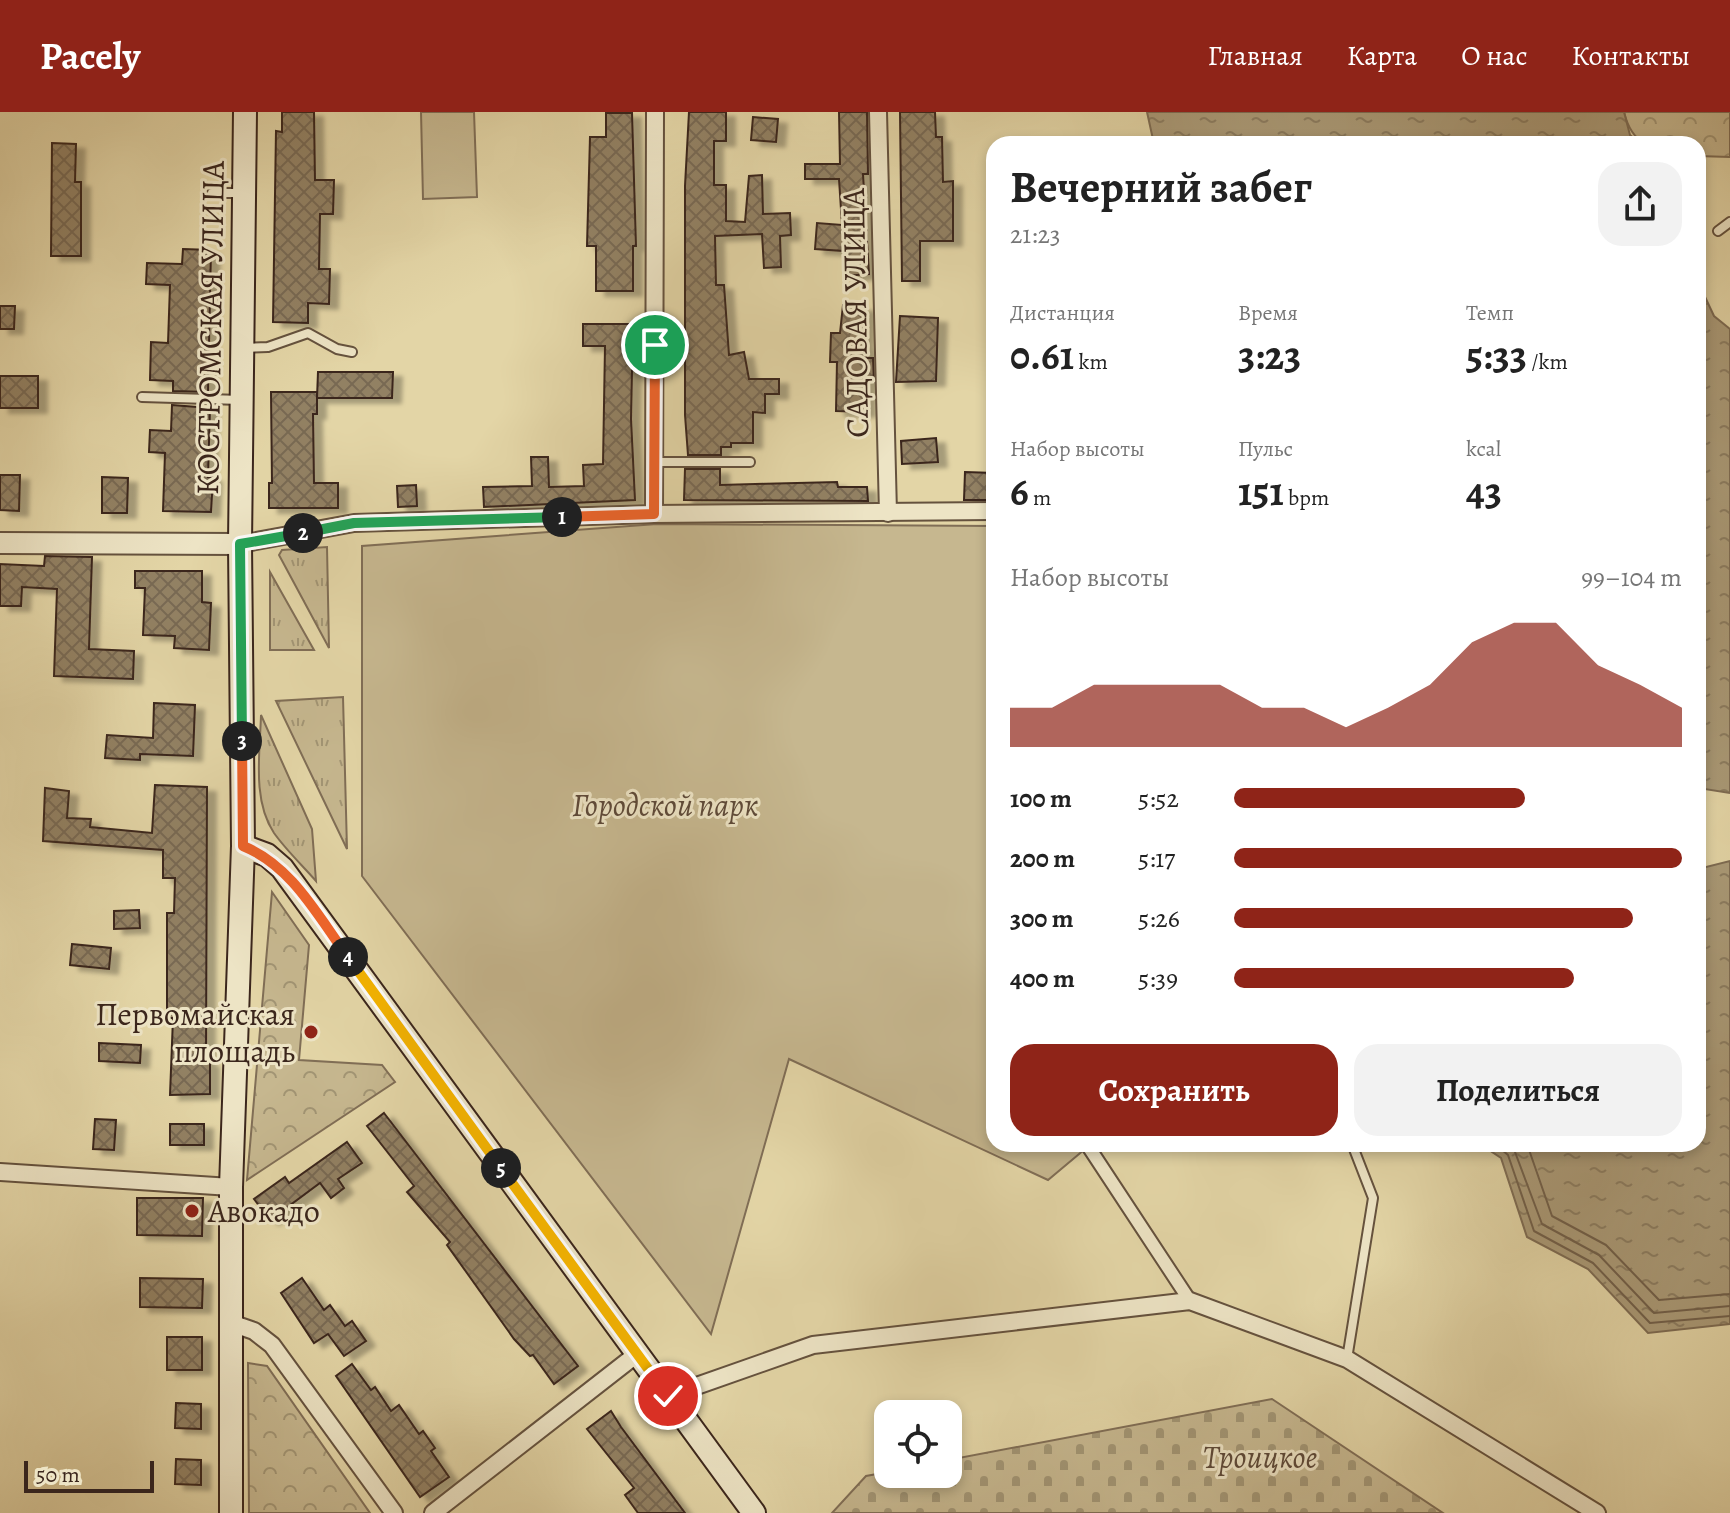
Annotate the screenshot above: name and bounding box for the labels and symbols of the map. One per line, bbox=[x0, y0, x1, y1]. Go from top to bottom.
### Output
street label: КОСТРОМСКАЯ УЛИЦА bbox=[185, 159, 235, 495]
street label: САДОВАЯ УЛИЦА bbox=[831, 187, 879, 438]
pin bbox=[621, 311, 689, 379]
pin: 1 bbox=[542, 497, 582, 537]
pin: 2 bbox=[283, 513, 323, 553]
pin: 3 bbox=[222, 721, 262, 761]
park label: Городской парк bbox=[572, 783, 758, 827]
pin: 4 bbox=[328, 937, 368, 977]
place label: Первомайская площадь bbox=[95, 992, 295, 1073]
marker: Первомайская площадь bbox=[302, 1023, 320, 1041]
pin: 5 bbox=[481, 1148, 521, 1188]
place label: Авокадо bbox=[207, 1189, 320, 1233]
marker: Авокадо bbox=[183, 1202, 201, 1220]
pin bbox=[634, 1362, 702, 1430]
park label: Троицкое bbox=[1203, 1435, 1317, 1479]
scale bar bbox=[24, 1457, 154, 1493]

